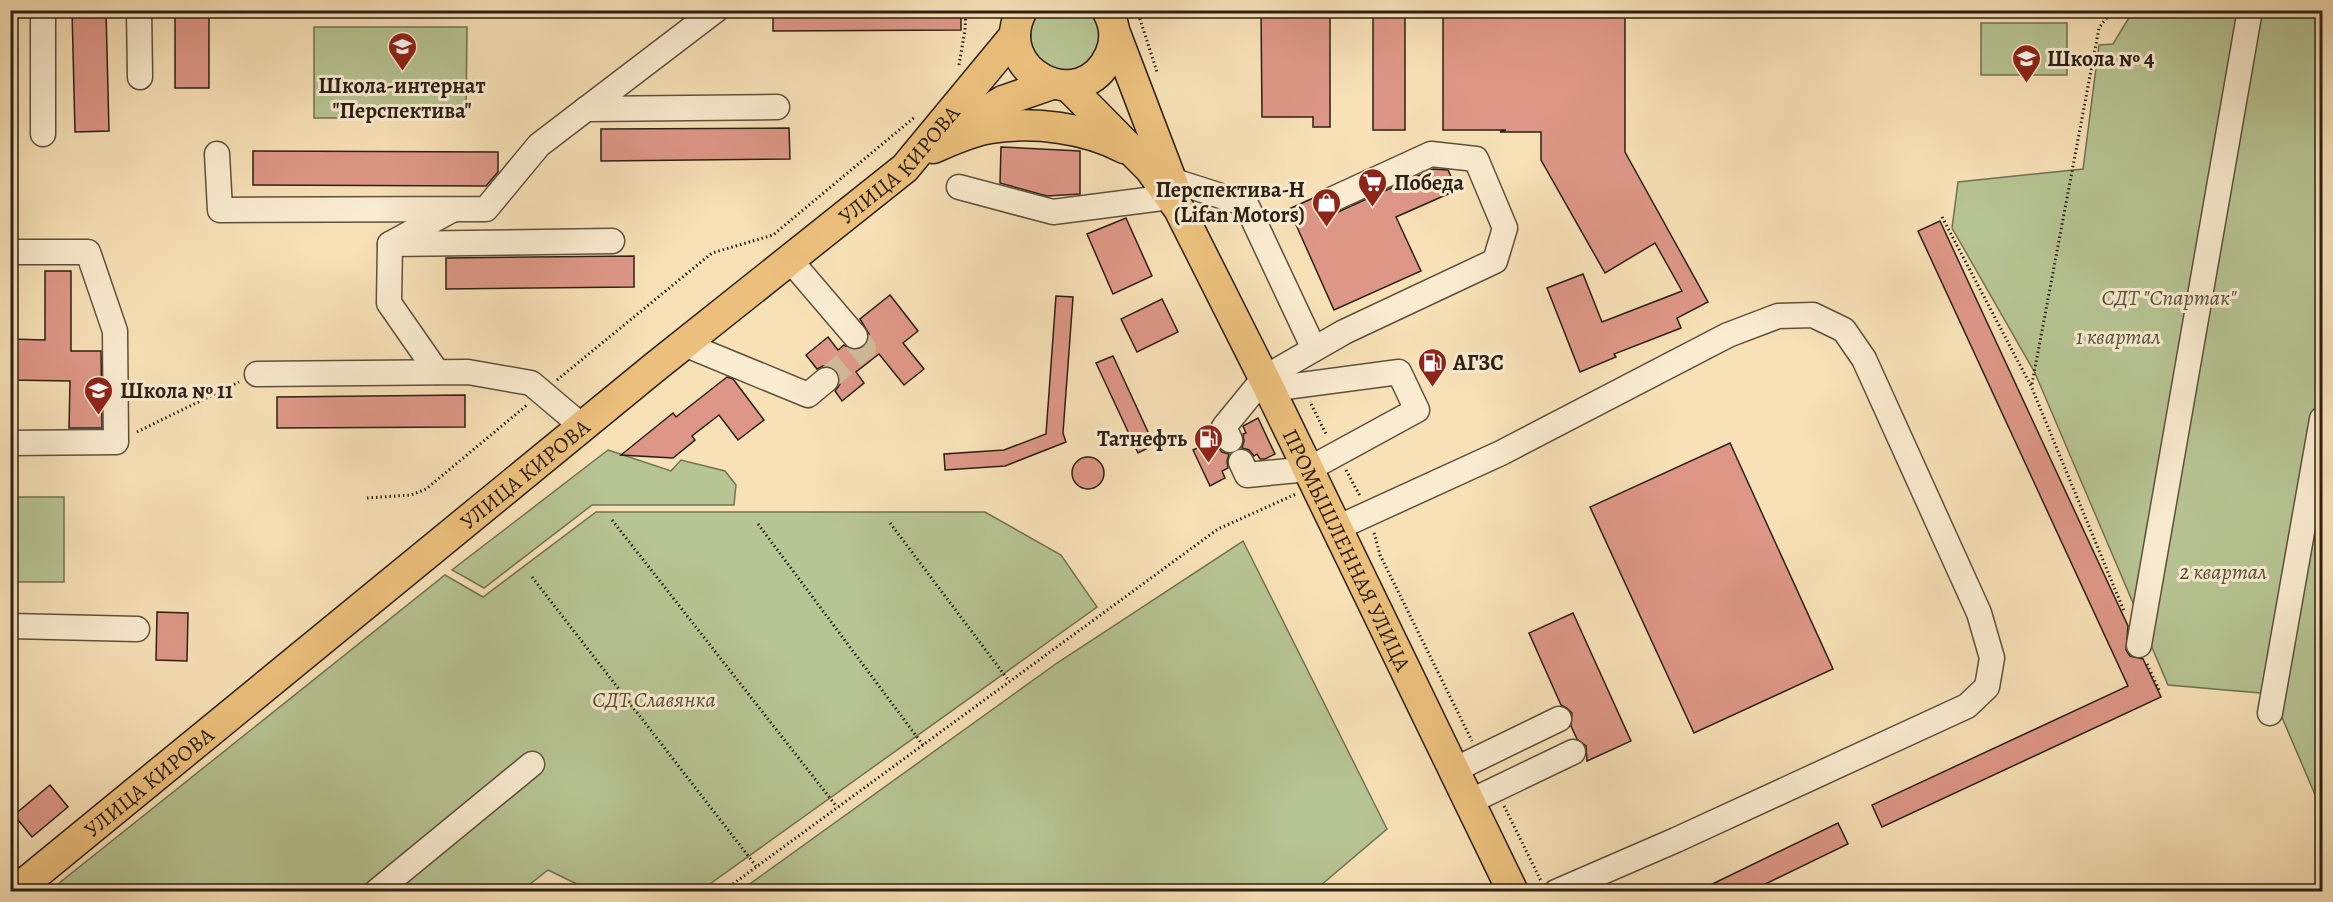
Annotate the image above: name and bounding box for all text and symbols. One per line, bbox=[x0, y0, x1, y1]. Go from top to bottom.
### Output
school or university icon: Школа-интернат "Перспектива" bbox=[386, 30, 418, 72]
school or university icon: Школа № 4 bbox=[2010, 42, 2042, 84]
place label: Школа № 4 bbox=[2047, 44, 2154, 74]
place label: Школа-интернат "Перспектива" bbox=[318, 71, 486, 126]
street label: УЛИЦА КИРОВА bbox=[832, 98, 968, 232]
supermarket icon: Победа bbox=[1357, 166, 1389, 208]
place label: Победа bbox=[1394, 168, 1465, 198]
place label: Перспектива-Н (Lifan Motors) bbox=[1155, 175, 1305, 230]
shop icon: Перспектива-Н (Lifan Motors) bbox=[1310, 186, 1342, 228]
park label: СДТ "Спартак" bbox=[2102, 283, 2237, 313]
park label: 1 квартал bbox=[2076, 322, 2161, 352]
fuel station icon: АГЗС bbox=[1416, 346, 1448, 388]
place label: АГЗС bbox=[1452, 348, 1504, 378]
school or university icon: Школа № 11 bbox=[83, 374, 115, 416]
place label: Школа № 11 bbox=[120, 376, 233, 406]
street label: УЛИЦА КИРОВА bbox=[454, 412, 597, 537]
fuel station icon: Татнефть bbox=[1192, 422, 1224, 464]
place label: Татнефть bbox=[1097, 424, 1187, 454]
street label: ПРОМЫШЛЕННАЯ УЛИЦА bbox=[1275, 424, 1418, 677]
park label: 2 квартал bbox=[2178, 557, 2267, 587]
park label: СДТ Славянка bbox=[592, 685, 716, 715]
street label: УЛИЦА КИРОВА bbox=[78, 720, 221, 845]

